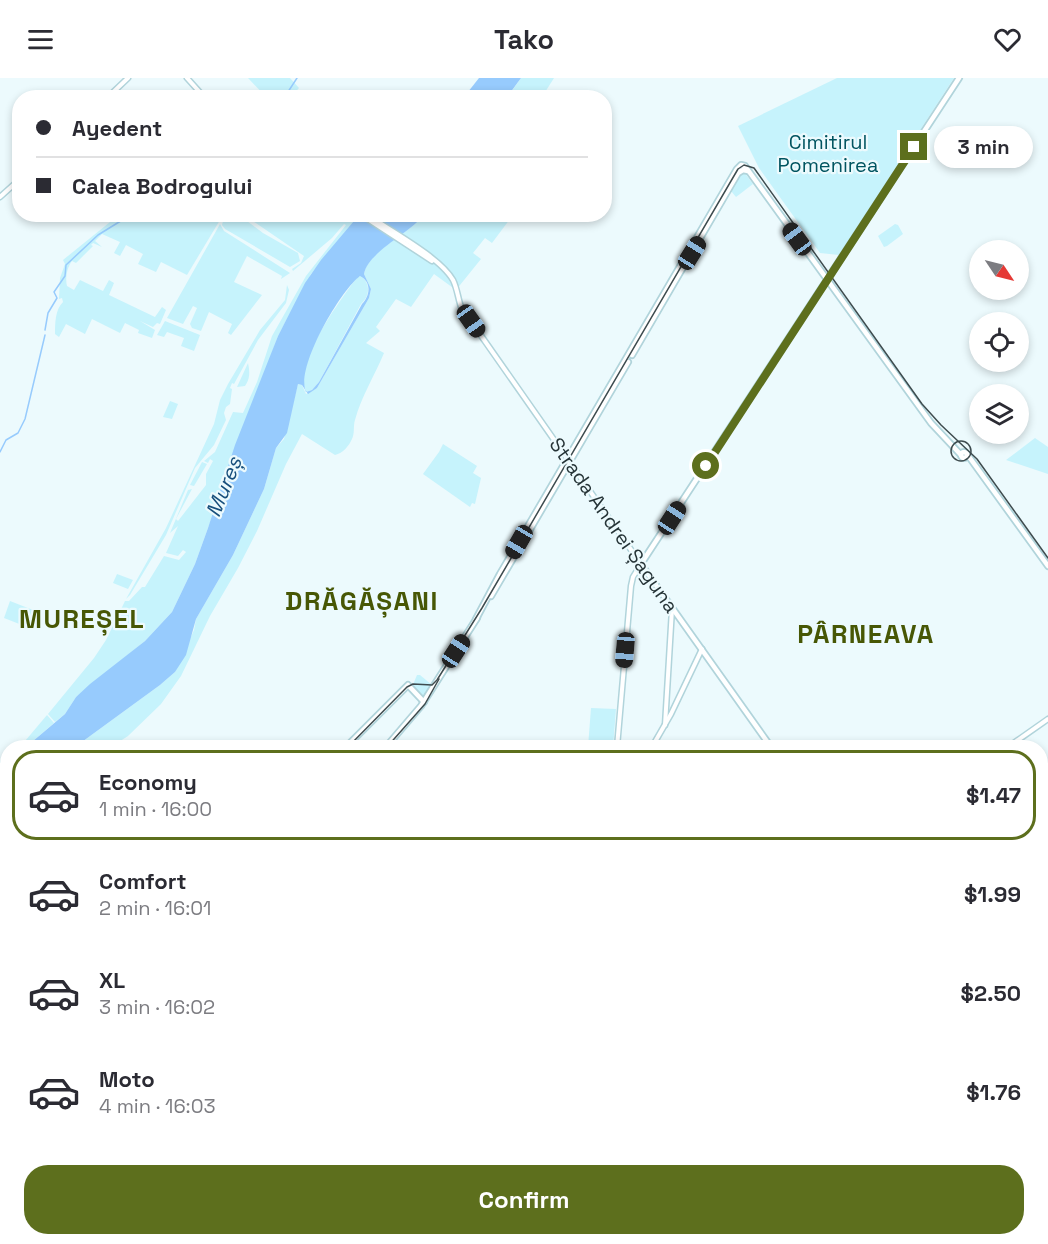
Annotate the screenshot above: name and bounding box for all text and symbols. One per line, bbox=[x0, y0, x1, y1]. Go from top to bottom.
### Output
text: Tako bbox=[494, 22, 554, 57]
icon: menu bbox=[24, 23, 57, 56]
icon: heart bbox=[991, 23, 1024, 56]
text: Ayedent bbox=[72, 114, 162, 142]
callout: 3 min bbox=[935, 126, 1034, 168]
park label: Cimitirul Pomenirea bbox=[778, 129, 878, 178]
route end bbox=[900, 133, 927, 160]
text: 3 min bbox=[958, 134, 1009, 160]
text: Calea Bodrogului bbox=[72, 172, 252, 200]
car bbox=[779, 219, 815, 259]
car bbox=[675, 233, 709, 273]
north arrow bbox=[969, 240, 1029, 300]
map controls bbox=[969, 240, 1029, 444]
car bbox=[453, 301, 489, 341]
button: locate bbox=[969, 312, 1029, 372]
button: layers bbox=[969, 384, 1029, 444]
street label: Strada Andrei Șaguna bbox=[544, 432, 684, 618]
water label: Mureș bbox=[199, 452, 248, 521]
route start bbox=[692, 452, 719, 479]
car bbox=[655, 498, 689, 538]
car bbox=[502, 522, 536, 562]
district label: DRĂGĂȘANI bbox=[285, 584, 439, 618]
district label: MUREȘEL bbox=[19, 602, 145, 636]
district label: PÂRNEAVA bbox=[797, 617, 935, 651]
car bbox=[439, 631, 473, 671]
car bbox=[614, 631, 636, 669]
icon: car bbox=[27, 768, 81, 822]
text: Economy bbox=[99, 768, 197, 796]
text: $1.47 bbox=[966, 781, 1021, 809]
text: 1 min · 16:00 bbox=[99, 796, 212, 822]
icon: car bbox=[27, 867, 81, 921]
text: Comfort bbox=[99, 867, 187, 895]
text: $1.99 bbox=[964, 880, 1021, 908]
text: 2 min · 16:01 bbox=[99, 895, 211, 921]
icon: car bbox=[27, 966, 81, 1020]
text: XL bbox=[99, 966, 125, 994]
text: $2.50 bbox=[961, 979, 1021, 1007]
text: 3 min · 16:02 bbox=[99, 994, 215, 1020]
icon: car bbox=[27, 1065, 81, 1119]
text: Moto bbox=[99, 1065, 155, 1093]
text: $1.76 bbox=[966, 1078, 1021, 1106]
text: 4 min · 16:03 bbox=[99, 1093, 216, 1119]
button: Confirm bbox=[24, 1165, 1024, 1234]

